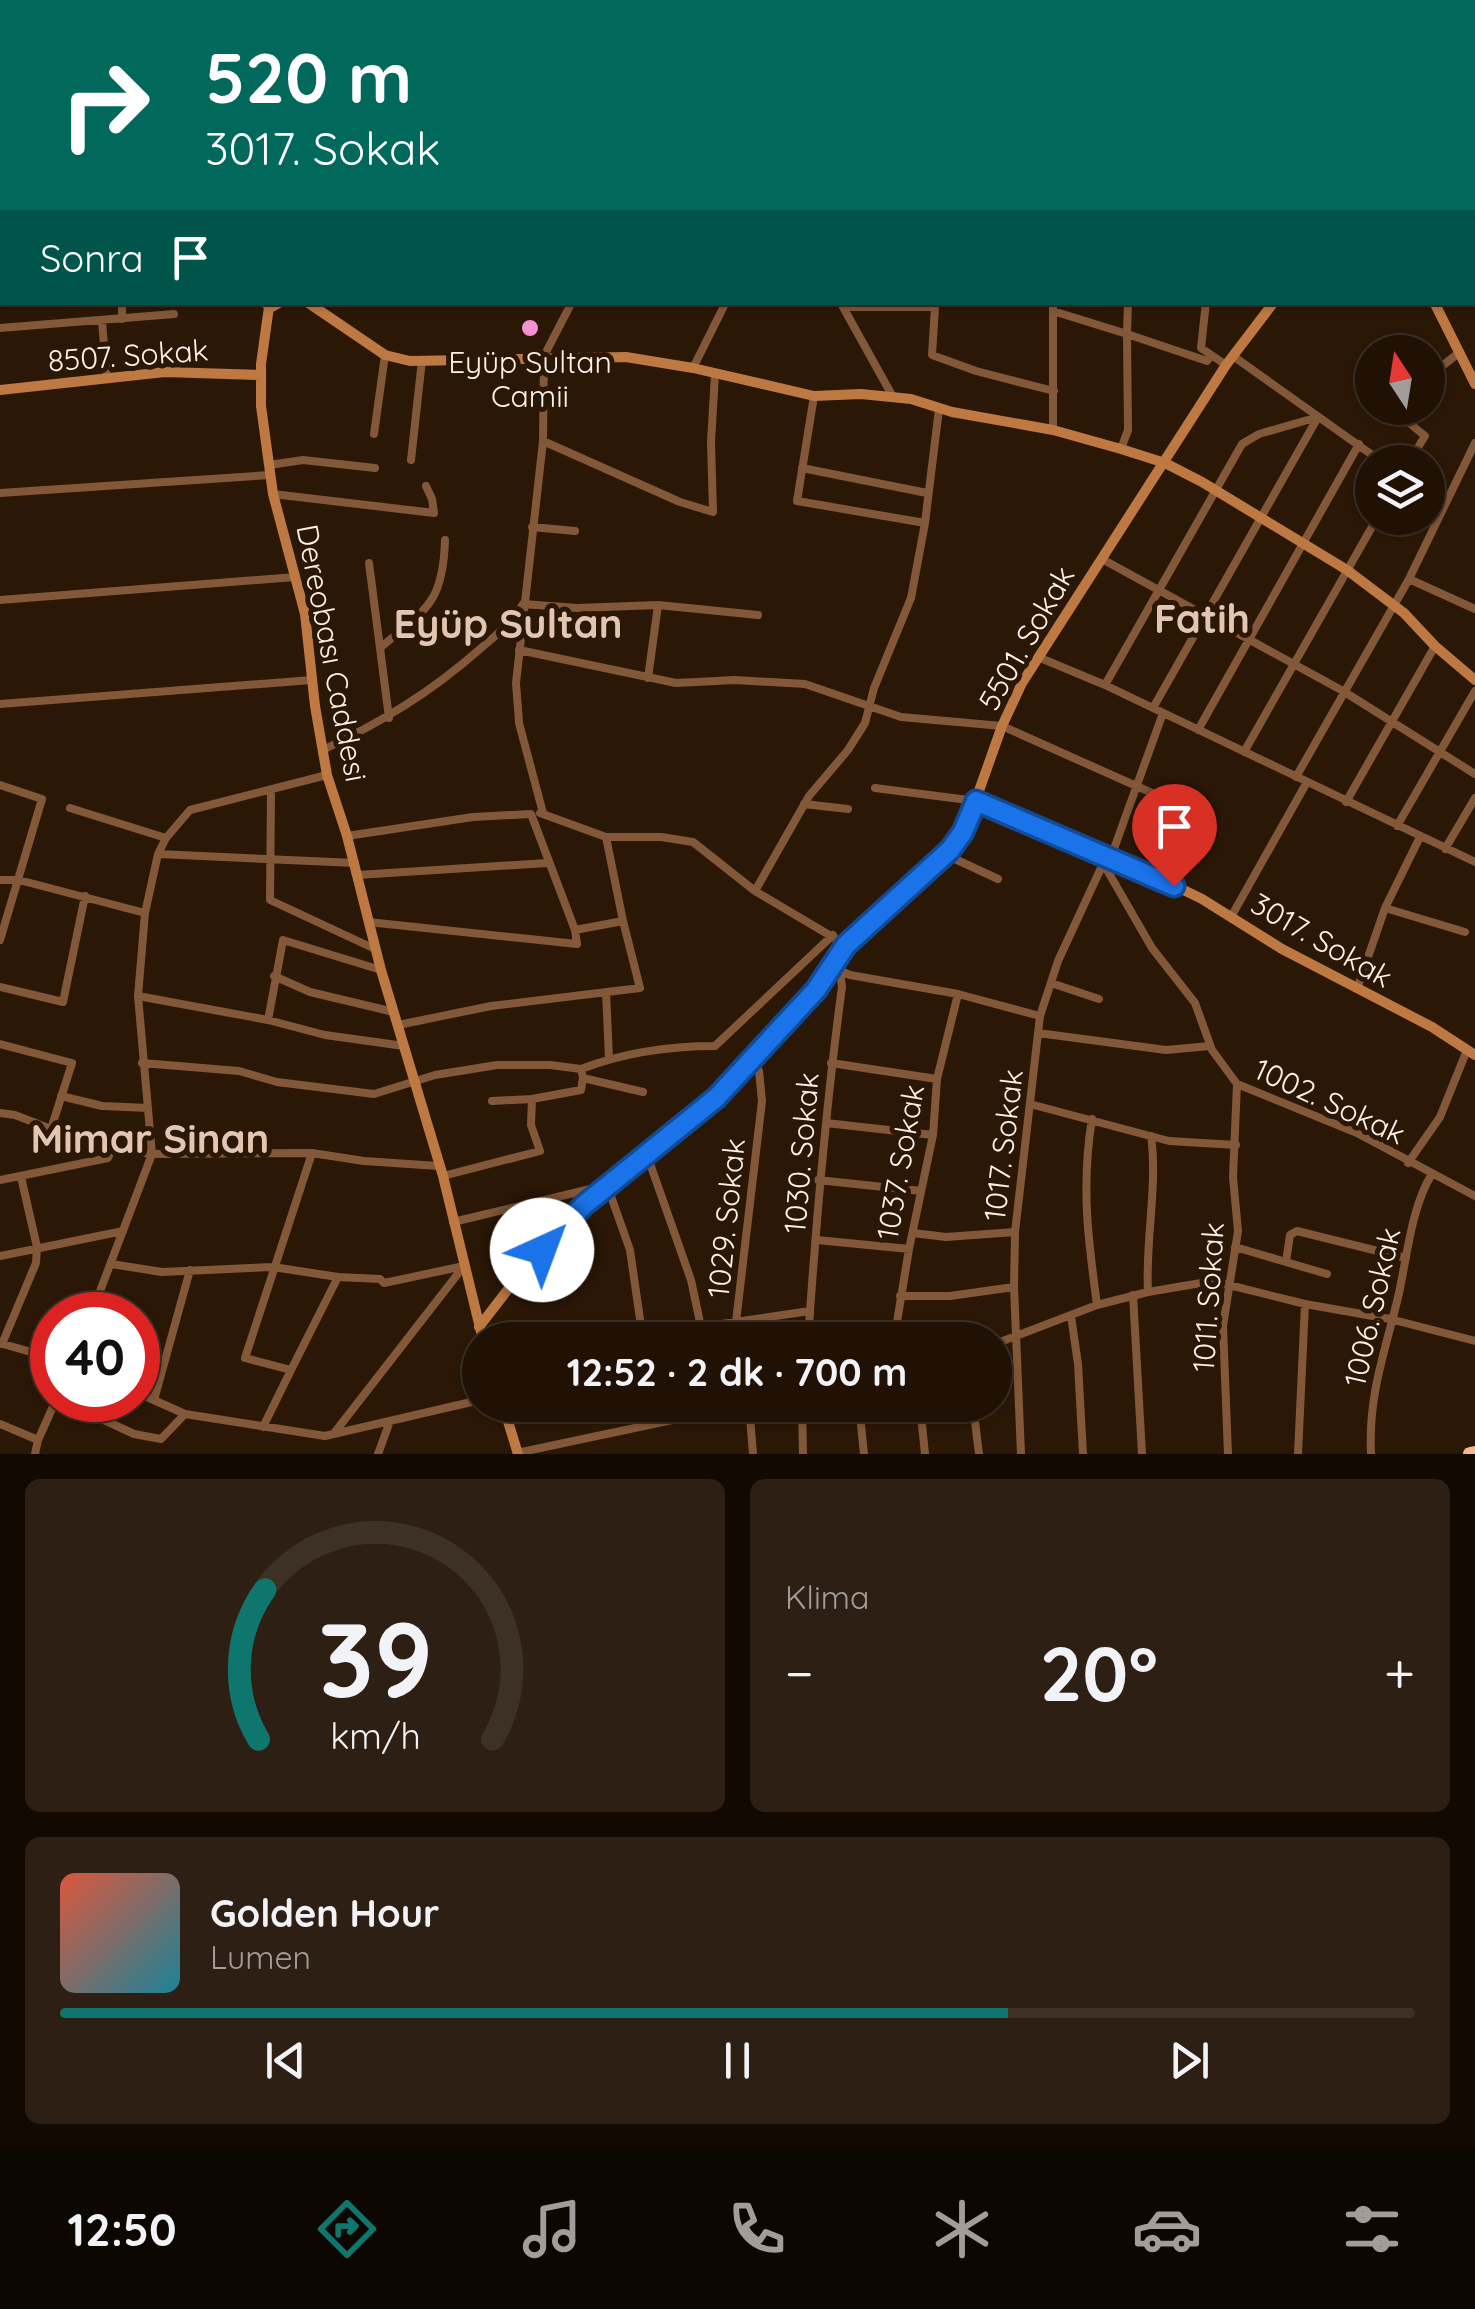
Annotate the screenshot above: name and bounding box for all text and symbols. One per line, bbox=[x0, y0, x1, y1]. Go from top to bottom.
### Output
text: 520 m bbox=[205, 33, 412, 121]
icon: right bbox=[40, 40, 170, 170]
text: 3017. Sokak bbox=[205, 120, 440, 176]
icon: arrive bbox=[163, 230, 218, 285]
text: Sonra bbox=[40, 234, 143, 282]
marker: Eyüp Sultan Camii bbox=[519, 317, 541, 339]
street label: 8507. Sokak bbox=[46, 330, 210, 380]
north arrow bbox=[1355, 335, 1445, 425]
map controls bbox=[1355, 335, 1445, 535]
place label: Eyüp Sultan Camii bbox=[448, 343, 612, 415]
button: layers bbox=[1355, 445, 1445, 535]
street label: Dereobası Caddesi bbox=[288, 521, 376, 785]
street label: 5501. Sokak bbox=[969, 559, 1083, 717]
district label: Fatih bbox=[1154, 593, 1250, 643]
district label: Eyüp Sultan bbox=[393, 598, 623, 648]
pin bbox=[1132, 784, 1217, 887]
icon: arrive bbox=[1147, 799, 1202, 854]
street label: 3017. Sokak bbox=[1245, 884, 1399, 996]
street label: 1002. Sokak bbox=[1248, 1050, 1412, 1152]
street label: 1017. Sokak bbox=[975, 1067, 1031, 1223]
street label: 1030. Sokak bbox=[775, 1071, 827, 1235]
street label: 1037. Sokak bbox=[868, 1081, 932, 1243]
district label: Mimar Sinan bbox=[31, 1113, 269, 1163]
street label: 1029. Sokak bbox=[699, 1137, 753, 1299]
position arrow bbox=[490, 1198, 594, 1302]
street label: 1011. Sokak bbox=[1184, 1221, 1232, 1373]
street label: 1006. Sokak bbox=[1335, 1224, 1409, 1390]
speed limit sign: 40 bbox=[30, 1292, 160, 1422]
text: 12:52 · 2 dk · 700 m bbox=[567, 1348, 907, 1396]
text: Klima bbox=[785, 1577, 869, 1617]
text: 39 bbox=[318, 1593, 432, 1723]
text: 20° bbox=[1040, 1626, 1158, 1720]
text: − bbox=[785, 1638, 814, 1707]
text: + bbox=[1384, 1638, 1415, 1707]
text: km/h bbox=[330, 1713, 420, 1758]
text: Golden Hour bbox=[210, 1889, 439, 1937]
text: Lumen bbox=[210, 1937, 311, 1977]
icon: previous bbox=[258, 2033, 313, 2088]
icon: pause bbox=[710, 2033, 765, 2088]
icon: next bbox=[1162, 2033, 1217, 2088]
icon: directions bbox=[312, 2194, 382, 2264]
icon: music bbox=[517, 2194, 587, 2264]
icon: phone bbox=[722, 2194, 792, 2264]
icon: climate bbox=[927, 2194, 997, 2264]
icon: car bbox=[1132, 2194, 1202, 2264]
icon: filters bbox=[1337, 2194, 1407, 2264]
text: 12:50 bbox=[68, 2201, 177, 2257]

